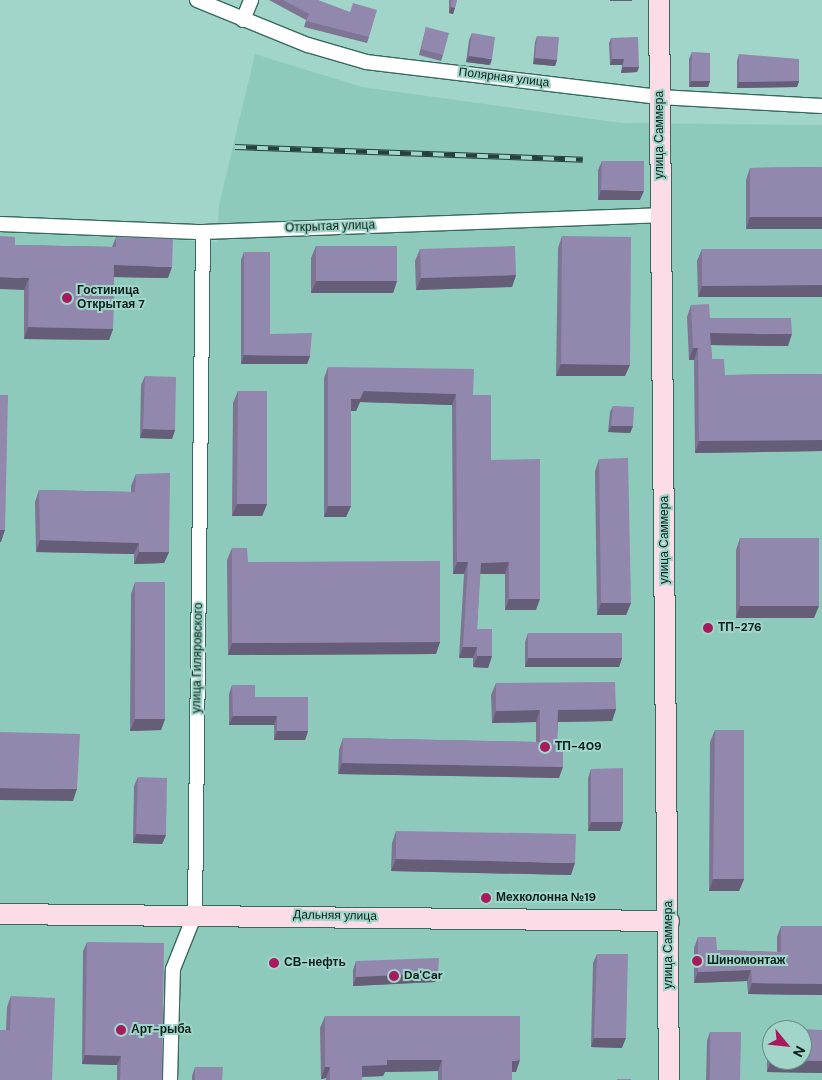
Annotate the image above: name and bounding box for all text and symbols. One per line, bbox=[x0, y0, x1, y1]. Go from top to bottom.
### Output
street label: Полярная улица bbox=[458, 65, 550, 91]
street label: улица Саммера bbox=[653, 91, 667, 179]
street label: Открытая улица bbox=[285, 218, 375, 236]
place label: Гостиница Открытая 7 bbox=[77, 284, 145, 312]
marker: Гостиница Открытая 7 bbox=[61, 292, 73, 304]
street label: улица Саммера bbox=[658, 496, 672, 584]
street label: улица Гиляровского bbox=[190, 603, 206, 713]
place label: ТП-276 bbox=[718, 621, 762, 635]
marker: ТП-276 bbox=[702, 622, 714, 634]
place label: ТП-409 bbox=[555, 740, 602, 754]
marker: ТП-409 bbox=[539, 741, 551, 753]
place label: Мехколонна №19 bbox=[496, 891, 596, 905]
marker: Мехколонна №19 bbox=[480, 892, 492, 904]
street label: улица Саммера bbox=[662, 901, 676, 989]
street label: Дальняя улица bbox=[293, 908, 377, 924]
place label: Шиномонтаж bbox=[707, 954, 785, 968]
marker: Шиномонтаж bbox=[691, 955, 703, 967]
place label: СВ-нефть bbox=[284, 956, 346, 970]
marker: СВ-нефть bbox=[268, 957, 280, 969]
place label: Da'Car bbox=[404, 969, 443, 983]
marker: Da'Car bbox=[388, 970, 400, 982]
north arrow bbox=[762, 1020, 812, 1070]
place label: Арт-рыба bbox=[131, 1023, 191, 1037]
marker: Арт-рыба bbox=[115, 1024, 127, 1036]
text: N bbox=[789, 1043, 810, 1060]

